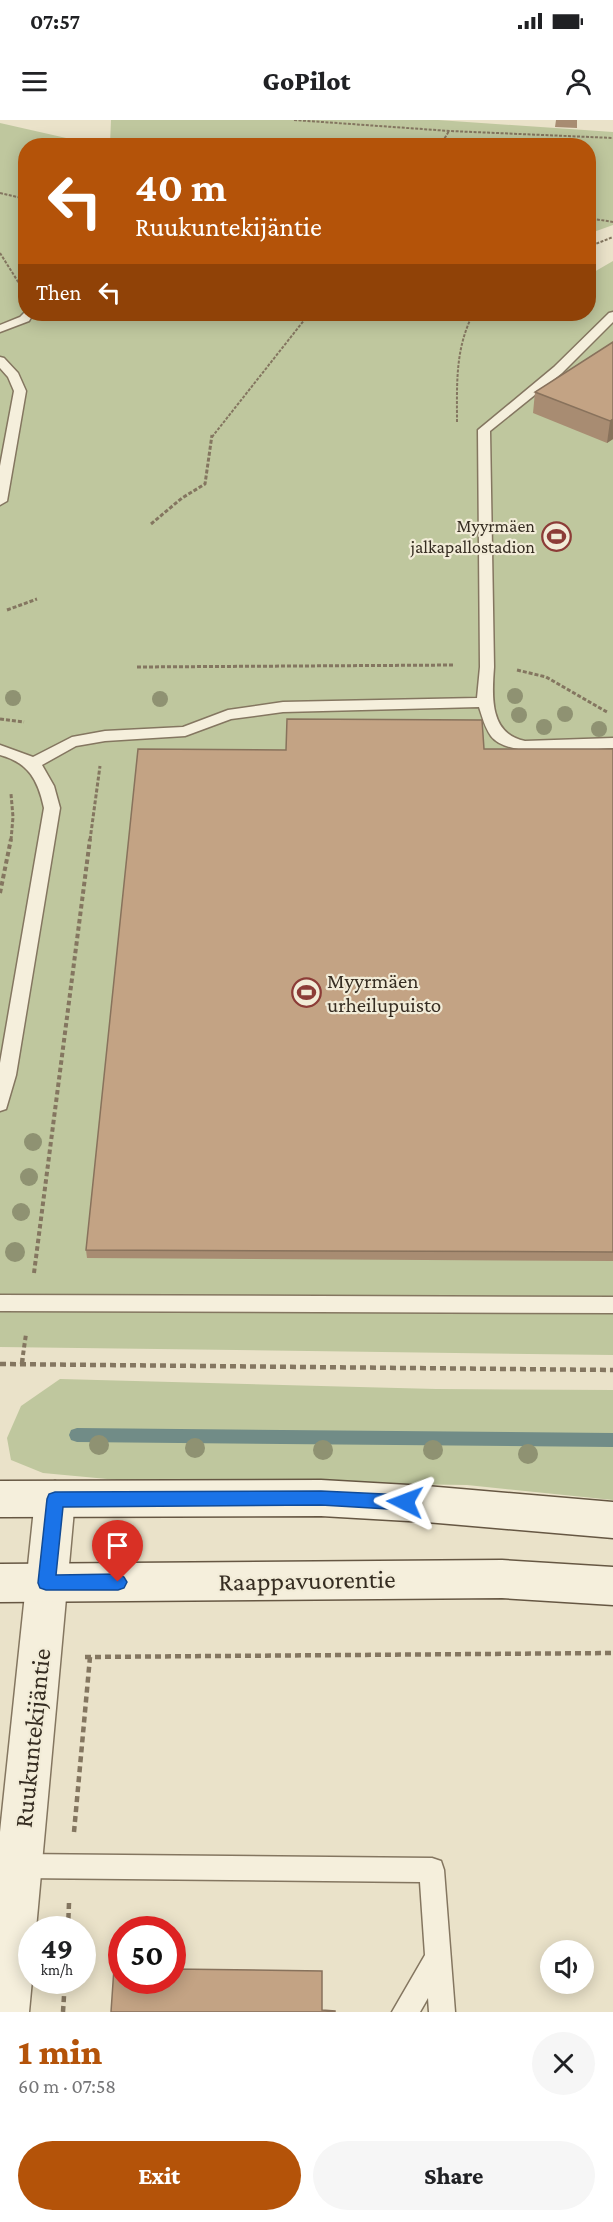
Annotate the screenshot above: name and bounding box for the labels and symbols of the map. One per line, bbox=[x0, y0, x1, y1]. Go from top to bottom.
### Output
place label: Myyrmäen jalkapallostadion bbox=[409, 516, 535, 558]
sports icon: Myyrmäen jalkapallostadion bbox=[540, 520, 572, 552]
place label: Myyrmäen urheilupuisto bbox=[327, 969, 441, 1017]
sports icon: Myyrmäen urheilupuisto bbox=[290, 977, 322, 1009]
position arrow bbox=[373, 1470, 437, 1534]
pin bbox=[92, 1520, 143, 1582]
street label: Raappavuorentie bbox=[218, 1564, 396, 1597]
street label: Ruukuntekijäntie bbox=[9, 1647, 56, 1829]
speed limit sign: 50 bbox=[108, 1916, 186, 1994]

